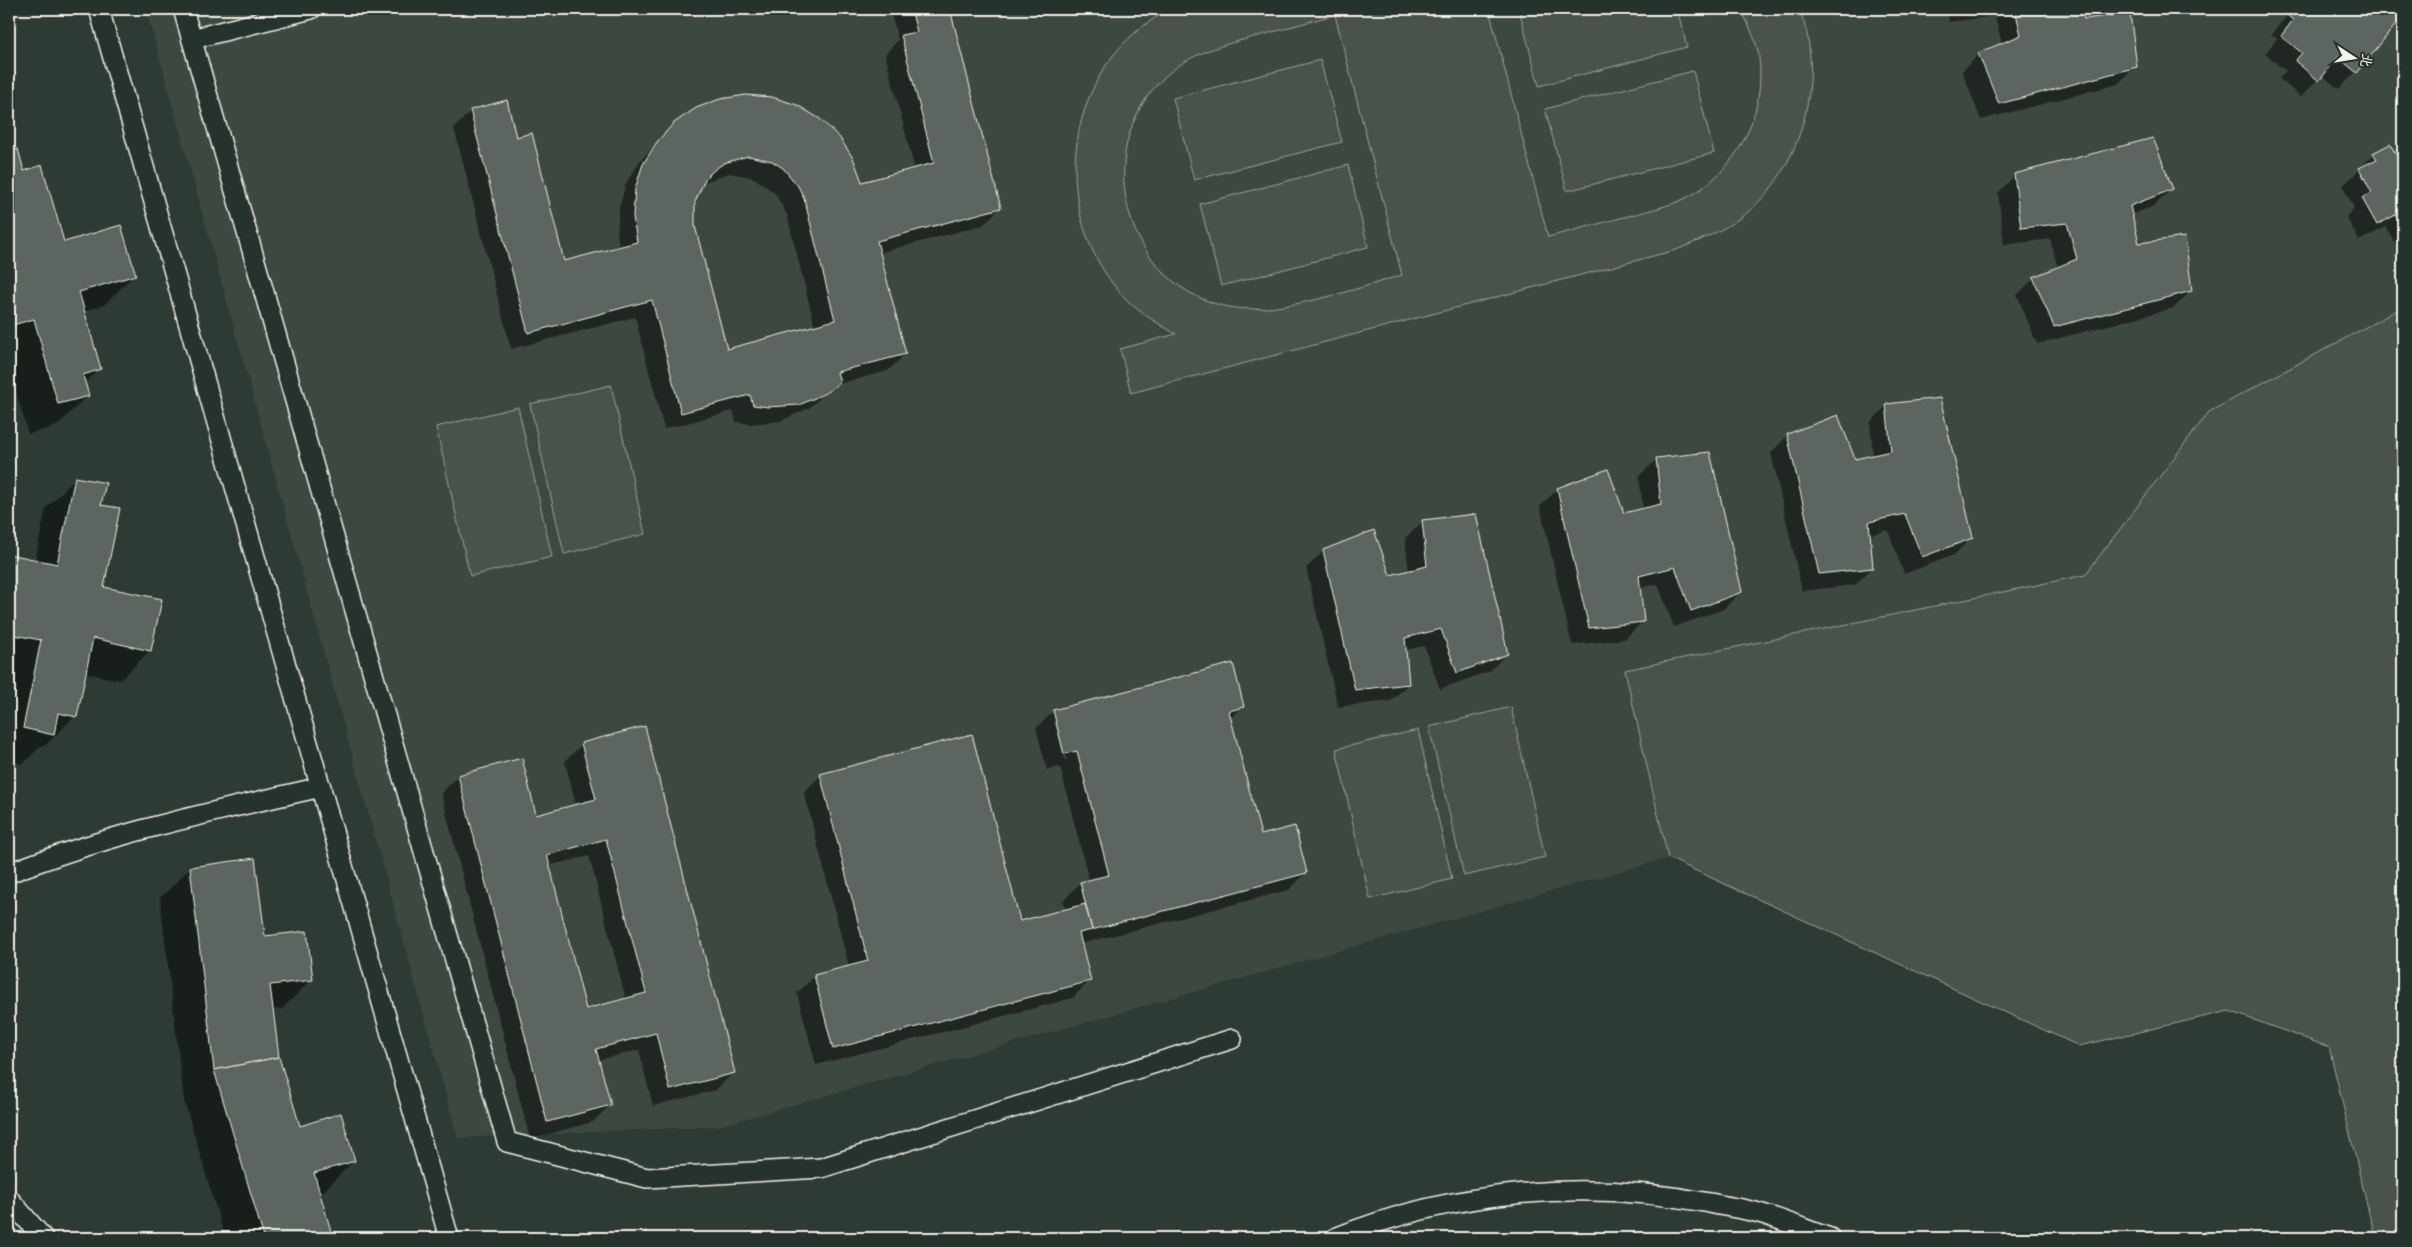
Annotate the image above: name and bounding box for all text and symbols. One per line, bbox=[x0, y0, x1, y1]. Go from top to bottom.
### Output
north arrow bbox=[2330, 32, 2380, 82]
text: 北 bbox=[2355, 52, 2374, 69]

